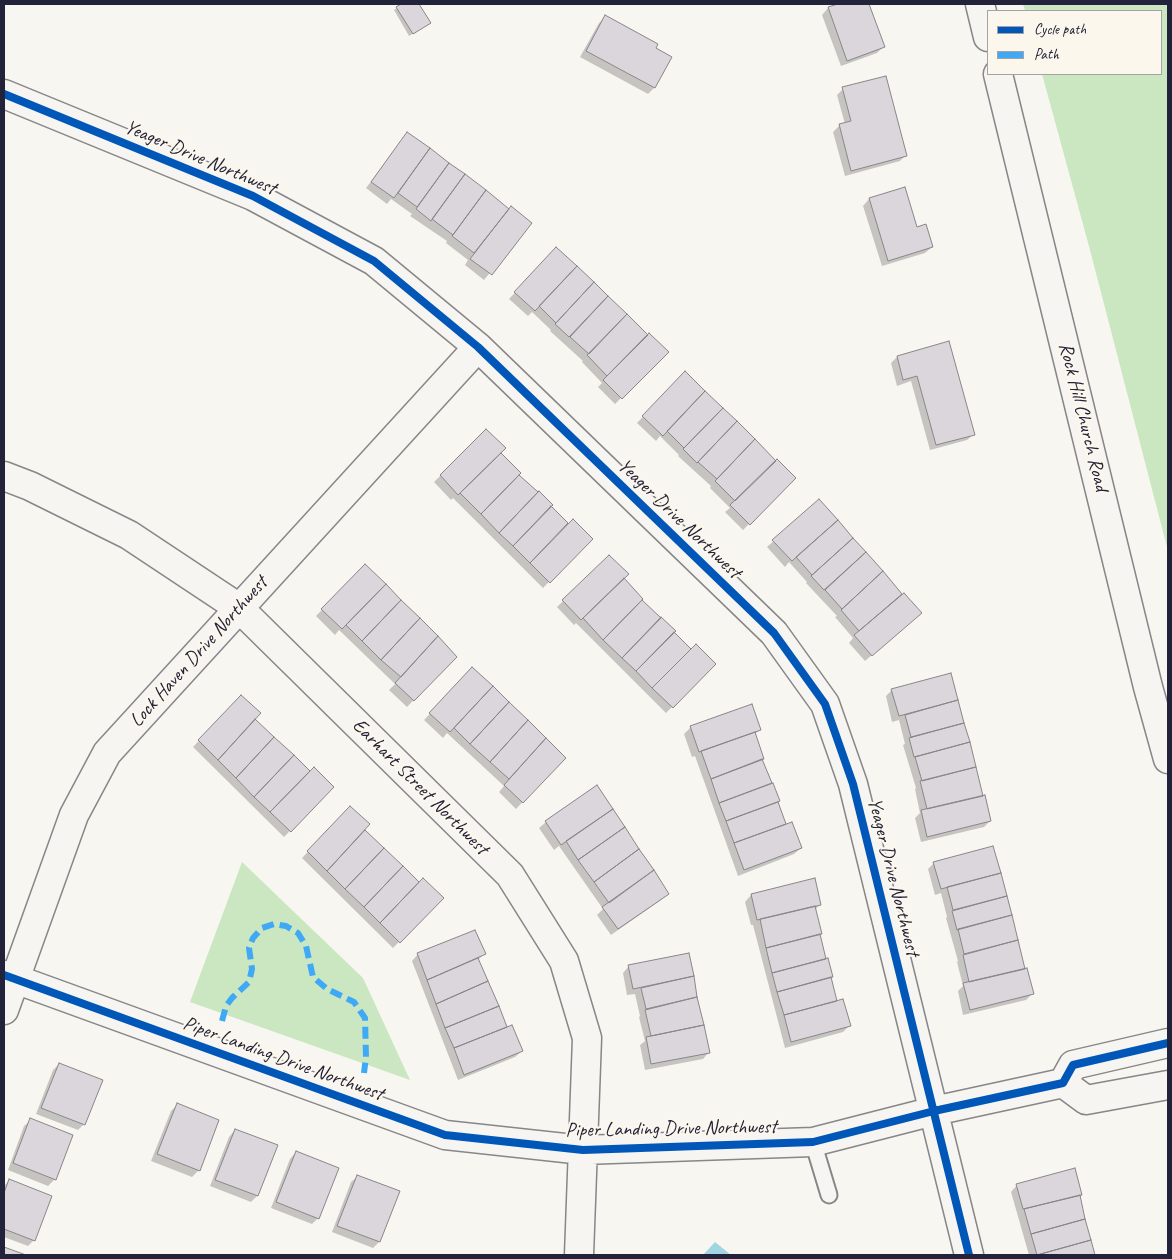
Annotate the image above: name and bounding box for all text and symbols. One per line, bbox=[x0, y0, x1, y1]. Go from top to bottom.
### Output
legend bbox=[987, 10, 1162, 75]
text: Cycle path bbox=[1034, 20, 1086, 39]
text: Path bbox=[1034, 45, 1059, 64]
street label: Yeager Drive Northwest bbox=[121, 115, 279, 201]
street label: Rock Hill Church Road bbox=[1053, 340, 1113, 494]
street label: Yeager Drive Northwest bbox=[612, 454, 746, 584]
street label: Lock Haven Drive Northwest bbox=[125, 572, 273, 732]
street label: Earhart Street Northwest bbox=[347, 714, 493, 860]
street label: Yeager Drive Northwest bbox=[862, 795, 924, 959]
street label: Piper Landing Drive Northwest bbox=[180, 1012, 386, 1106]
street label: Piper Landing Drive Northwest bbox=[565, 1115, 777, 1143]

